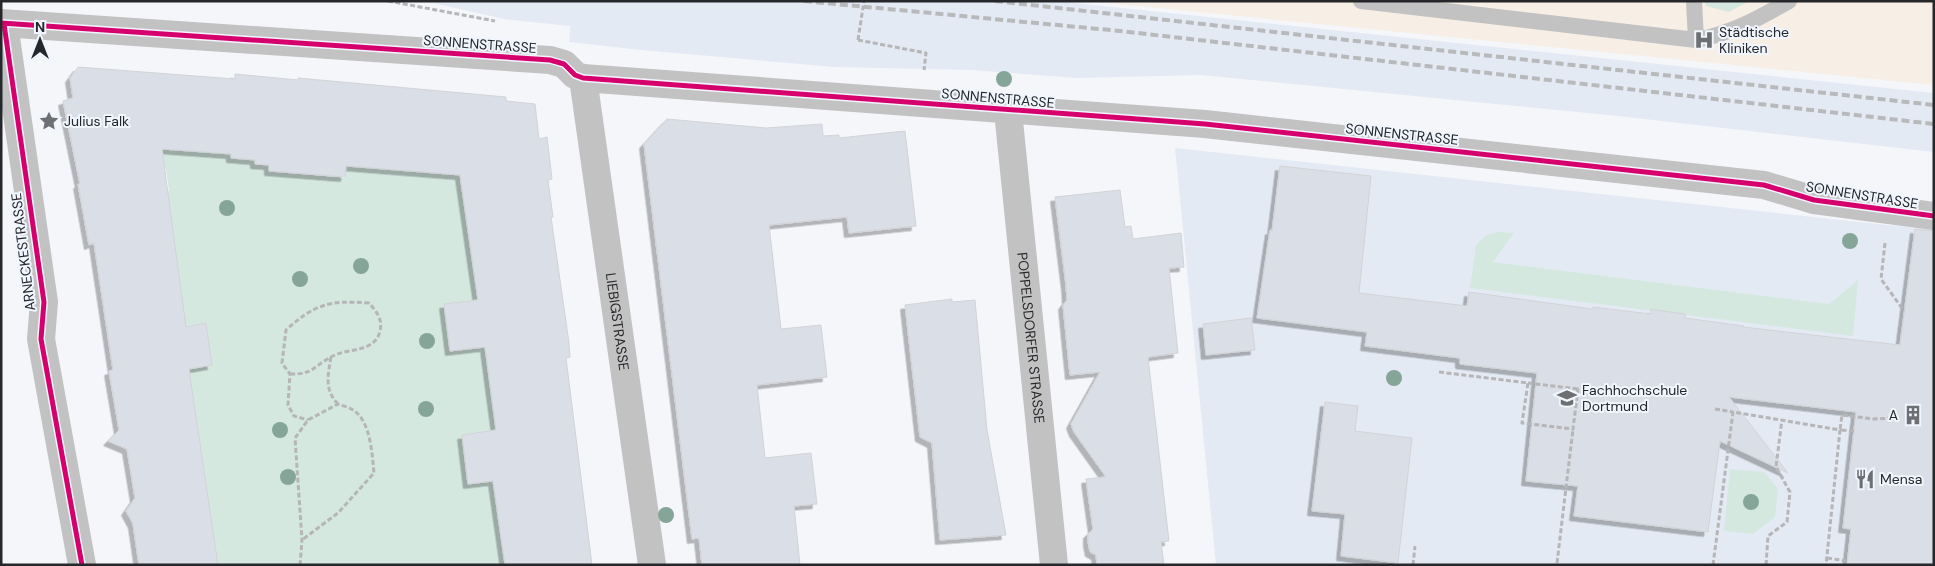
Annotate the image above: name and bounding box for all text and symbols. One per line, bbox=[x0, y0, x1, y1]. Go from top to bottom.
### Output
north arrow bbox=[15, 15, 65, 65]
text: N bbox=[35, 18, 45, 36]
place label: Städtische Kliniken bbox=[1719, 23, 1789, 57]
hospital icon: Städtische Kliniken bbox=[1693, 29, 1715, 51]
street label: SONNENSTRASSE bbox=[423, 31, 537, 57]
street label: SONNENSTRASSE bbox=[941, 84, 1055, 112]
place icon: Julius Falk bbox=[38, 110, 60, 132]
place label: Julius Falk bbox=[64, 112, 129, 130]
street label: SONNENSTRASSE bbox=[1345, 119, 1459, 149]
street label: SONNENSTRASSE bbox=[1805, 177, 1919, 213]
street label: ARNECKESTRASSE bbox=[7, 192, 39, 312]
street label: POPPELSDORFER STRASSE bbox=[1013, 251, 1049, 424]
street label: LIEBIGSTRASSE bbox=[602, 272, 633, 372]
place label: Fachhochschule Dortmund bbox=[1582, 381, 1687, 415]
school or university icon: Fachhochschule Dortmund bbox=[1556, 387, 1578, 409]
building icon: A bbox=[1902, 404, 1924, 426]
place label: A bbox=[1889, 406, 1898, 424]
restaurant icon: Mensa bbox=[1854, 468, 1876, 490]
place label: Mensa bbox=[1880, 470, 1922, 488]

